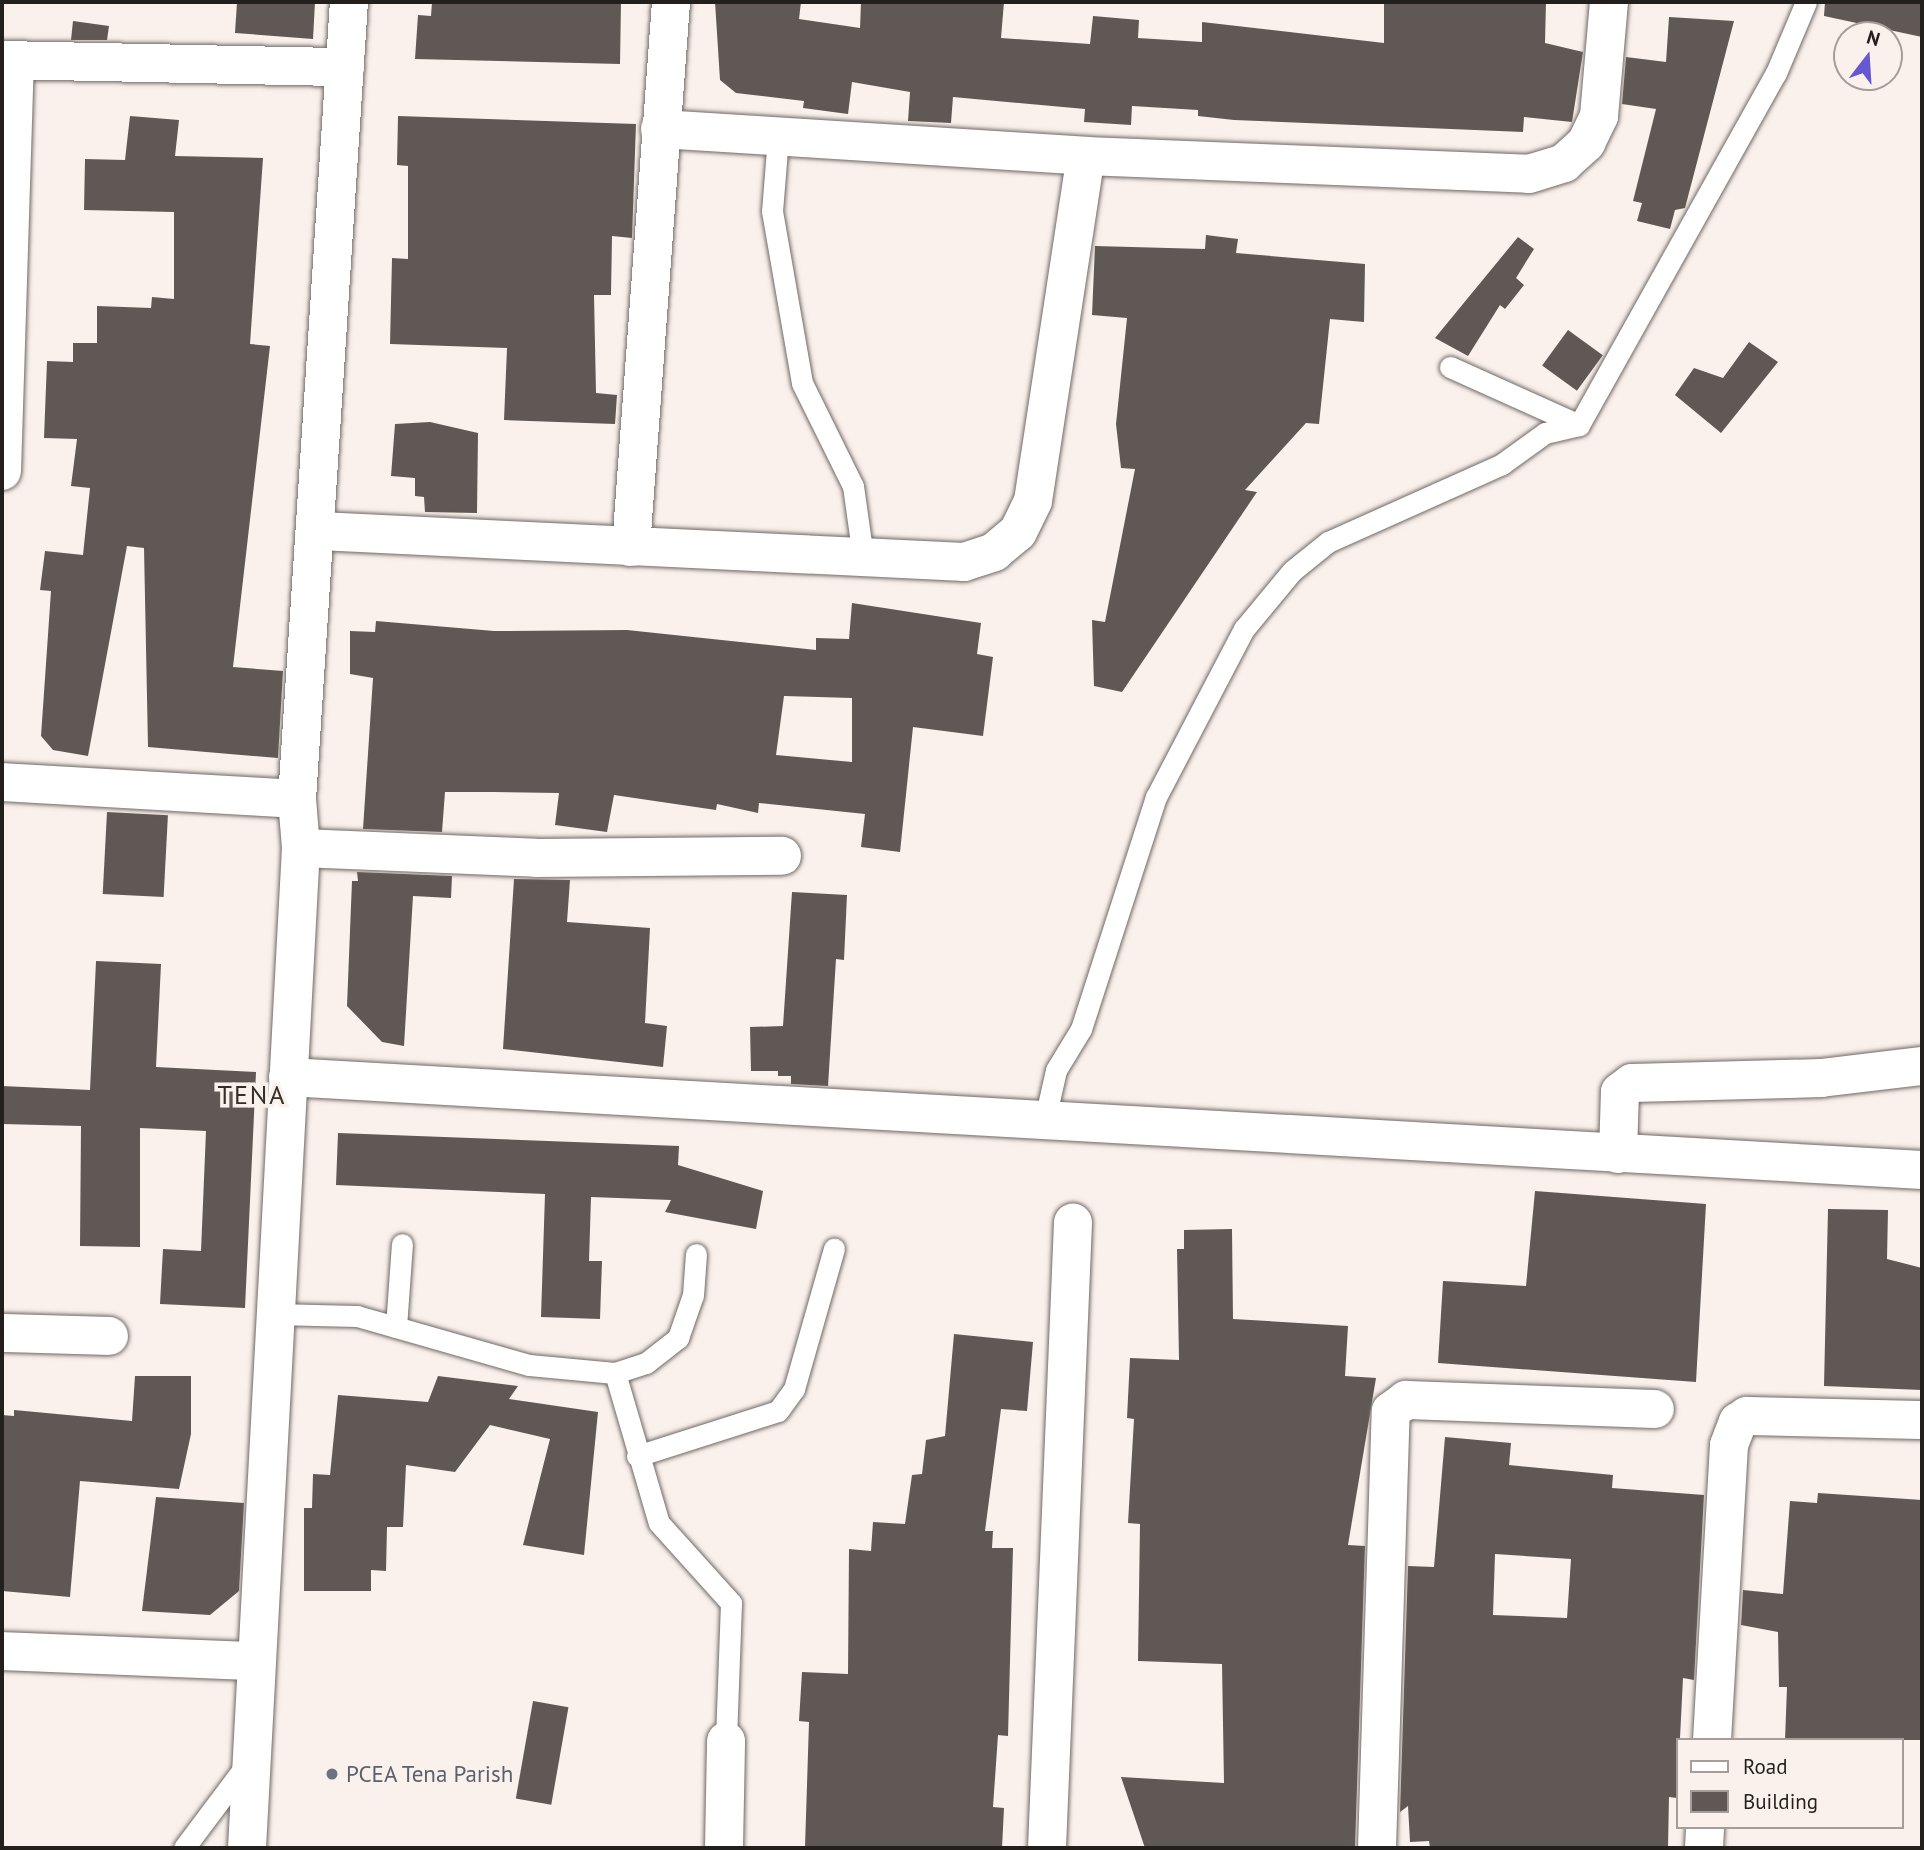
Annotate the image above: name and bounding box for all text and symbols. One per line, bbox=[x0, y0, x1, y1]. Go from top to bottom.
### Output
north arrow bbox=[1833, 21, 1903, 91]
text: N bbox=[1864, 25, 1883, 51]
district label: TENA bbox=[218, 1079, 286, 1111]
legend bbox=[1675, 1738, 1903, 1829]
text: Road bbox=[1743, 1753, 1787, 1780]
place label: PCEA Tena Parish bbox=[346, 1760, 515, 1788]
marker: PCEA Tena Parish bbox=[324, 1766, 340, 1782]
text: Building bbox=[1743, 1788, 1818, 1815]

